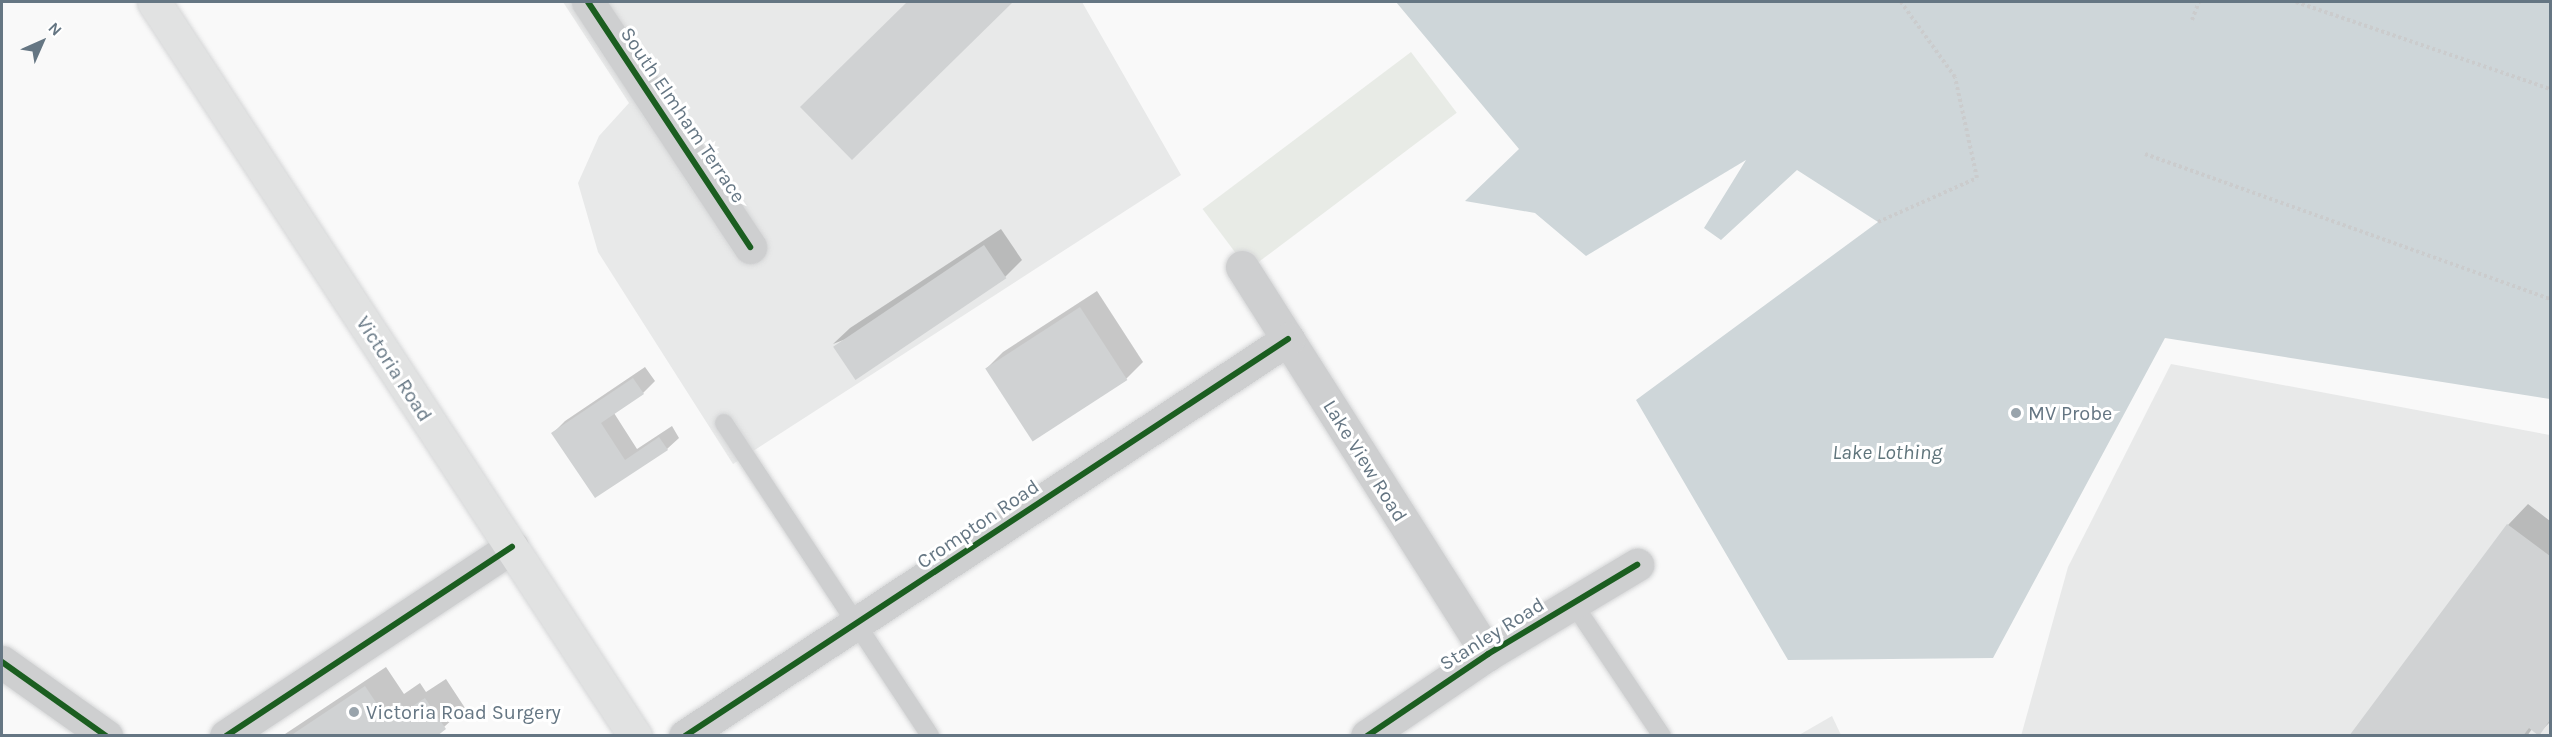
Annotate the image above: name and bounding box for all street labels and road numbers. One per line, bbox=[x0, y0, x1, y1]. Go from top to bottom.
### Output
street label: South Elmham Terrace bbox=[615, 23, 751, 207]
street label: Victoria Road bbox=[351, 312, 437, 426]
street label: Lake View Road bbox=[1318, 396, 1412, 526]
street label: Crompton Road bbox=[912, 474, 1044, 574]
street label: Stanley Road bbox=[1435, 592, 1549, 676]

